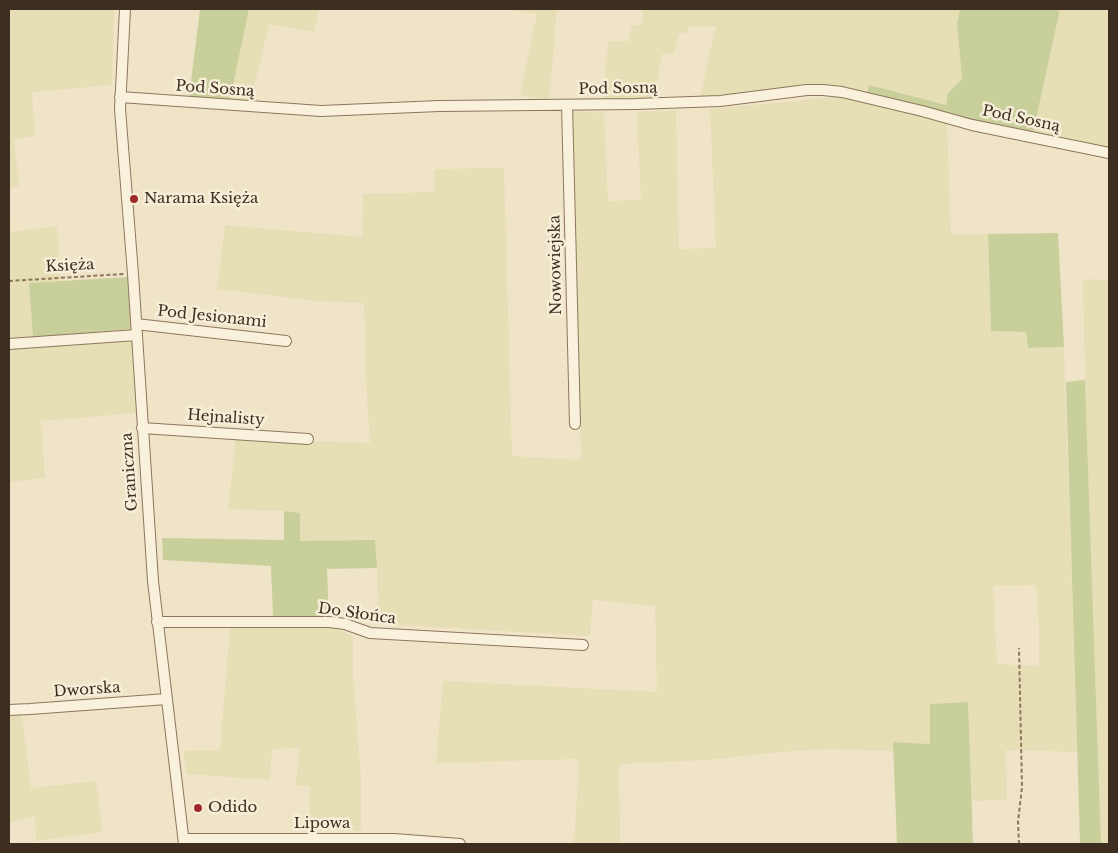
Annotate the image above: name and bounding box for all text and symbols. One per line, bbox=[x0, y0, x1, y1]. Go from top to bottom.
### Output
street label: Pod Sosną bbox=[175, 77, 255, 101]
street label: Pod Sosną bbox=[578, 79, 658, 99]
street label: Pod Sosną bbox=[980, 102, 1062, 136]
place label: Narama Księża bbox=[144, 190, 258, 208]
marker: Narama Księża bbox=[128, 193, 140, 205]
street label: Nowowiejska bbox=[546, 215, 566, 315]
street label: Księża bbox=[45, 256, 95, 276]
street label: Pod Jesionami bbox=[156, 302, 268, 332]
street label: Hejnalisty bbox=[187, 406, 265, 430]
street label: Graniczna bbox=[118, 432, 142, 512]
street label: Do Słońca bbox=[317, 600, 397, 628]
street label: Dworska bbox=[53, 679, 121, 701]
place label: Odido bbox=[208, 799, 257, 817]
marker: Odido bbox=[192, 802, 204, 814]
street label: Lipowa bbox=[294, 815, 350, 833]

